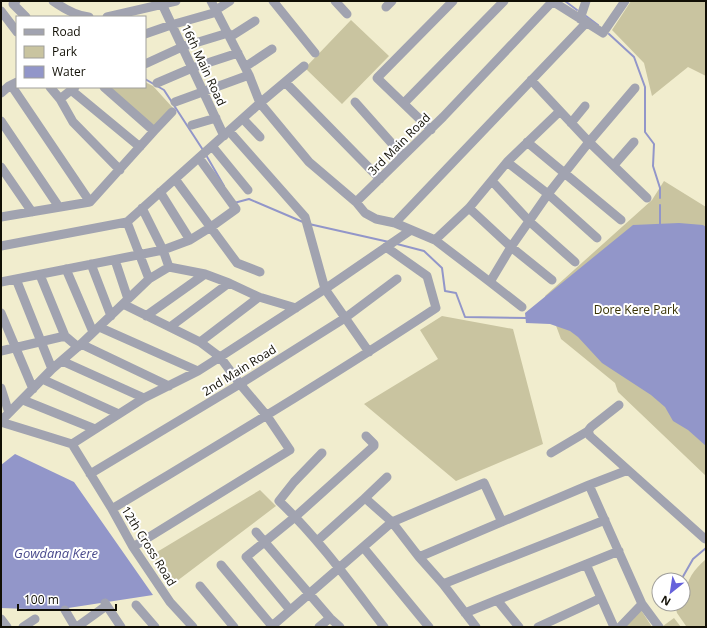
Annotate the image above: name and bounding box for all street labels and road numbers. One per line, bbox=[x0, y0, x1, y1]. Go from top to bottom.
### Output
street label: 16th Main Road bbox=[178, 21, 230, 109]
street label: 3rd Main Road bbox=[364, 109, 434, 179]
street label: 2nd Main Road bbox=[199, 340, 279, 400]
street label: 12th Cross Road bbox=[118, 503, 180, 589]

